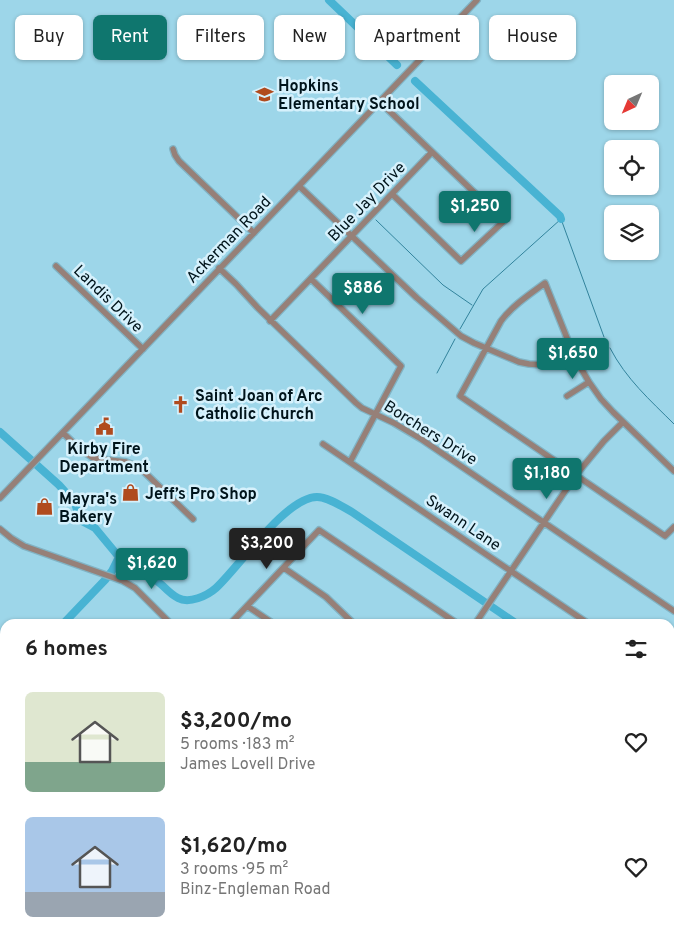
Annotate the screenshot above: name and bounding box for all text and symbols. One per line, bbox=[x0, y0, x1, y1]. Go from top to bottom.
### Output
chip: Buy bbox=[15, 15, 83, 60]
chip: Rent bbox=[93, 15, 167, 60]
chip: Filters bbox=[177, 15, 264, 60]
chip: New bbox=[274, 15, 345, 60]
chip: Apartment bbox=[355, 15, 479, 60]
chip: House bbox=[489, 15, 576, 60]
north arrow bbox=[604, 75, 659, 130]
map controls bbox=[604, 75, 659, 260]
place label: Hopkins Elementary School bbox=[278, 77, 420, 115]
school or university icon: Hopkins Elementary School bbox=[254, 84, 274, 104]
button: locate bbox=[604, 140, 659, 195]
street label: Blue Jay Drive bbox=[324, 158, 410, 246]
pin: $1,250 bbox=[434, 190, 516, 233]
street label: Ackerman Road bbox=[183, 193, 276, 288]
text: $1,250 bbox=[450, 197, 500, 217]
button: layers bbox=[604, 205, 659, 260]
street label: Landis Drive bbox=[69, 261, 147, 338]
pin: $886 bbox=[333, 272, 393, 315]
text: $886 bbox=[343, 279, 383, 299]
pin: $1,650 bbox=[532, 338, 614, 380]
text: $1,650 bbox=[548, 344, 598, 364]
place label: Saint Joan of Arc Catholic Church bbox=[195, 387, 323, 425]
church icon: Saint Joan of Arc Catholic Church bbox=[171, 394, 191, 414]
street label: Borchers Drive bbox=[379, 397, 480, 470]
public building icon: Kirby Fire Department bbox=[94, 417, 114, 437]
place label: Kirby Fire Department bbox=[59, 440, 149, 478]
pin: $1,180 bbox=[506, 458, 588, 500]
text: $1,180 bbox=[524, 464, 570, 484]
shop icon: Jeff’s Pro Shop bbox=[121, 483, 141, 503]
place label: Jeff’s Pro Shop bbox=[145, 485, 257, 505]
place label: Mayra's Bakery bbox=[59, 490, 117, 528]
street label: Swann Lane bbox=[421, 491, 504, 556]
shop icon: Mayra's Bakery bbox=[35, 497, 55, 517]
pin: $3,200 bbox=[226, 528, 308, 570]
text: $3,200 bbox=[240, 534, 294, 554]
pin: $1,620 bbox=[111, 548, 193, 590]
text: $1,620 bbox=[127, 554, 177, 574]
icon: filters bbox=[622, 635, 650, 663]
text: 6 homes bbox=[25, 636, 108, 663]
text: $3,200/mo bbox=[180, 708, 292, 735]
icon: home bbox=[65, 712, 125, 772]
icon: heart bbox=[622, 728, 650, 756]
text: 5 rooms · 183 m² bbox=[180, 735, 295, 755]
text: James Lovell Drive bbox=[180, 755, 315, 775]
text: $1,620/mo bbox=[180, 833, 287, 860]
icon: home bbox=[65, 837, 125, 897]
icon: heart bbox=[622, 853, 650, 881]
text: 3 rooms · 95 m² bbox=[180, 860, 288, 880]
text: Binz-Engleman Road bbox=[180, 880, 330, 900]

